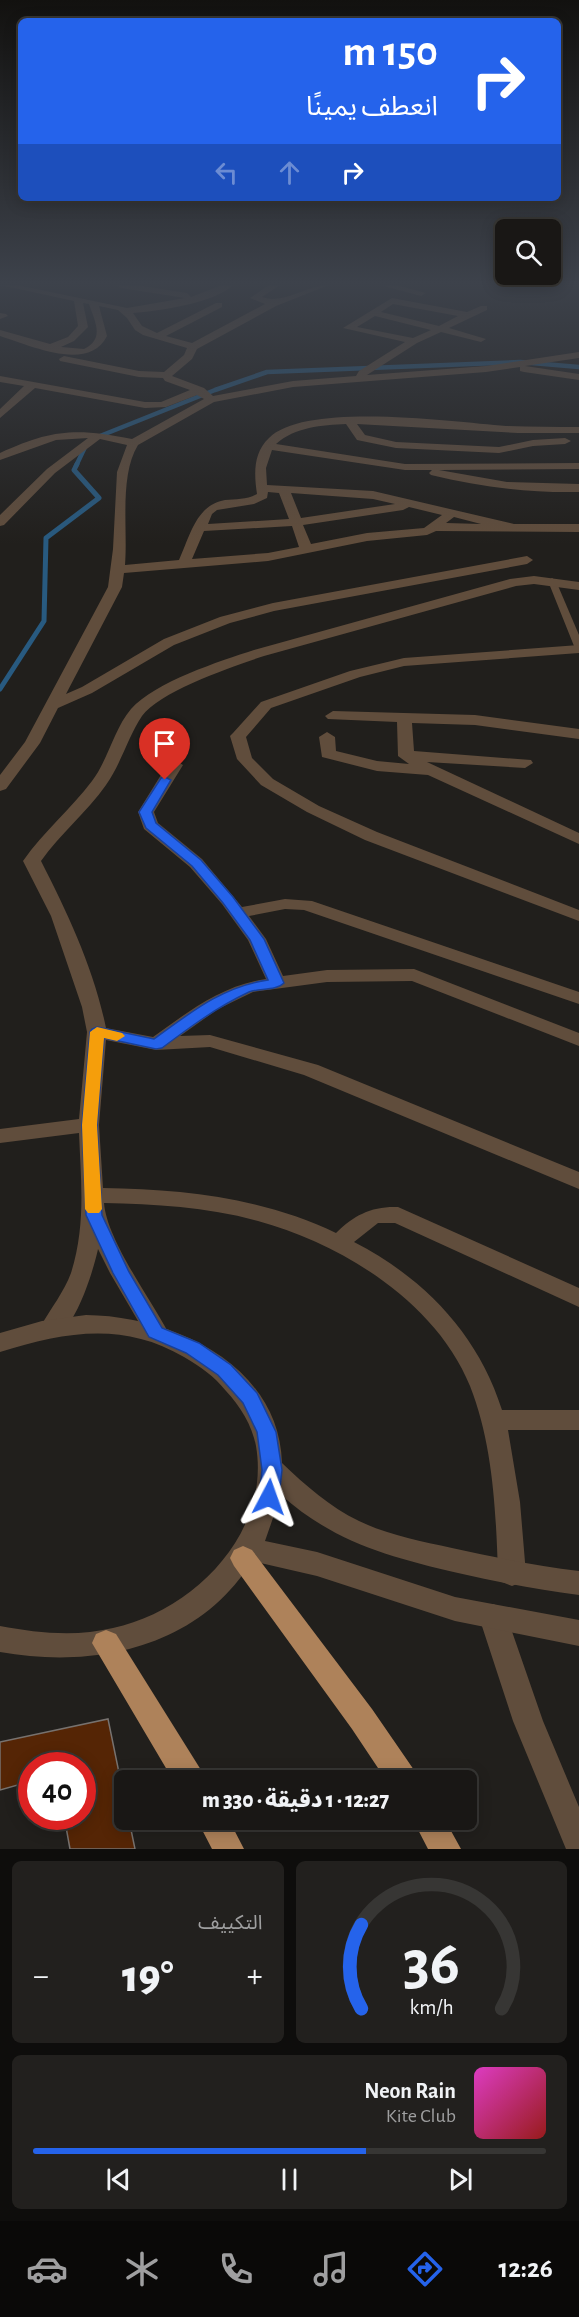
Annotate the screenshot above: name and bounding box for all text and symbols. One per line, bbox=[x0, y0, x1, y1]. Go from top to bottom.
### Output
text: 150 m bbox=[343, 31, 438, 73]
icon: right bbox=[459, 42, 537, 120]
text: انعطف يمينًا bbox=[306, 93, 438, 120]
icon: left bbox=[210, 156, 243, 189]
icon: ahead bbox=[273, 156, 306, 189]
icon: right bbox=[336, 156, 369, 189]
map controls bbox=[495, 219, 561, 285]
button: search bbox=[495, 219, 561, 285]
pin bbox=[139, 718, 190, 780]
icon: arrive bbox=[148, 727, 181, 760]
position arrow bbox=[237, 1465, 301, 1529]
speed limit sign: 40 bbox=[18, 1752, 96, 1830]
text: 12:27 · 1 دقيقة · 330 m bbox=[202, 1789, 389, 1811]
text: التكييف bbox=[198, 1913, 263, 1933]
text: 36 bbox=[403, 1933, 460, 1995]
text: 19° bbox=[122, 1955, 174, 2000]
text: − bbox=[33, 1960, 49, 1993]
text: + bbox=[247, 1960, 263, 1993]
text: km/h bbox=[409, 1997, 453, 2018]
text: Neon Rain bbox=[364, 2080, 456, 2102]
text: Kite Club bbox=[386, 2106, 456, 2126]
icon: previous bbox=[102, 2163, 135, 2196]
icon: pause bbox=[273, 2163, 306, 2196]
icon: next bbox=[444, 2163, 477, 2196]
icon: car bbox=[26, 2248, 68, 2290]
icon: climate bbox=[121, 2248, 163, 2290]
icon: phone bbox=[215, 2248, 257, 2290]
icon: music bbox=[310, 2248, 352, 2290]
icon: directions bbox=[404, 2248, 446, 2290]
text: 12:26 bbox=[498, 2255, 553, 2282]

